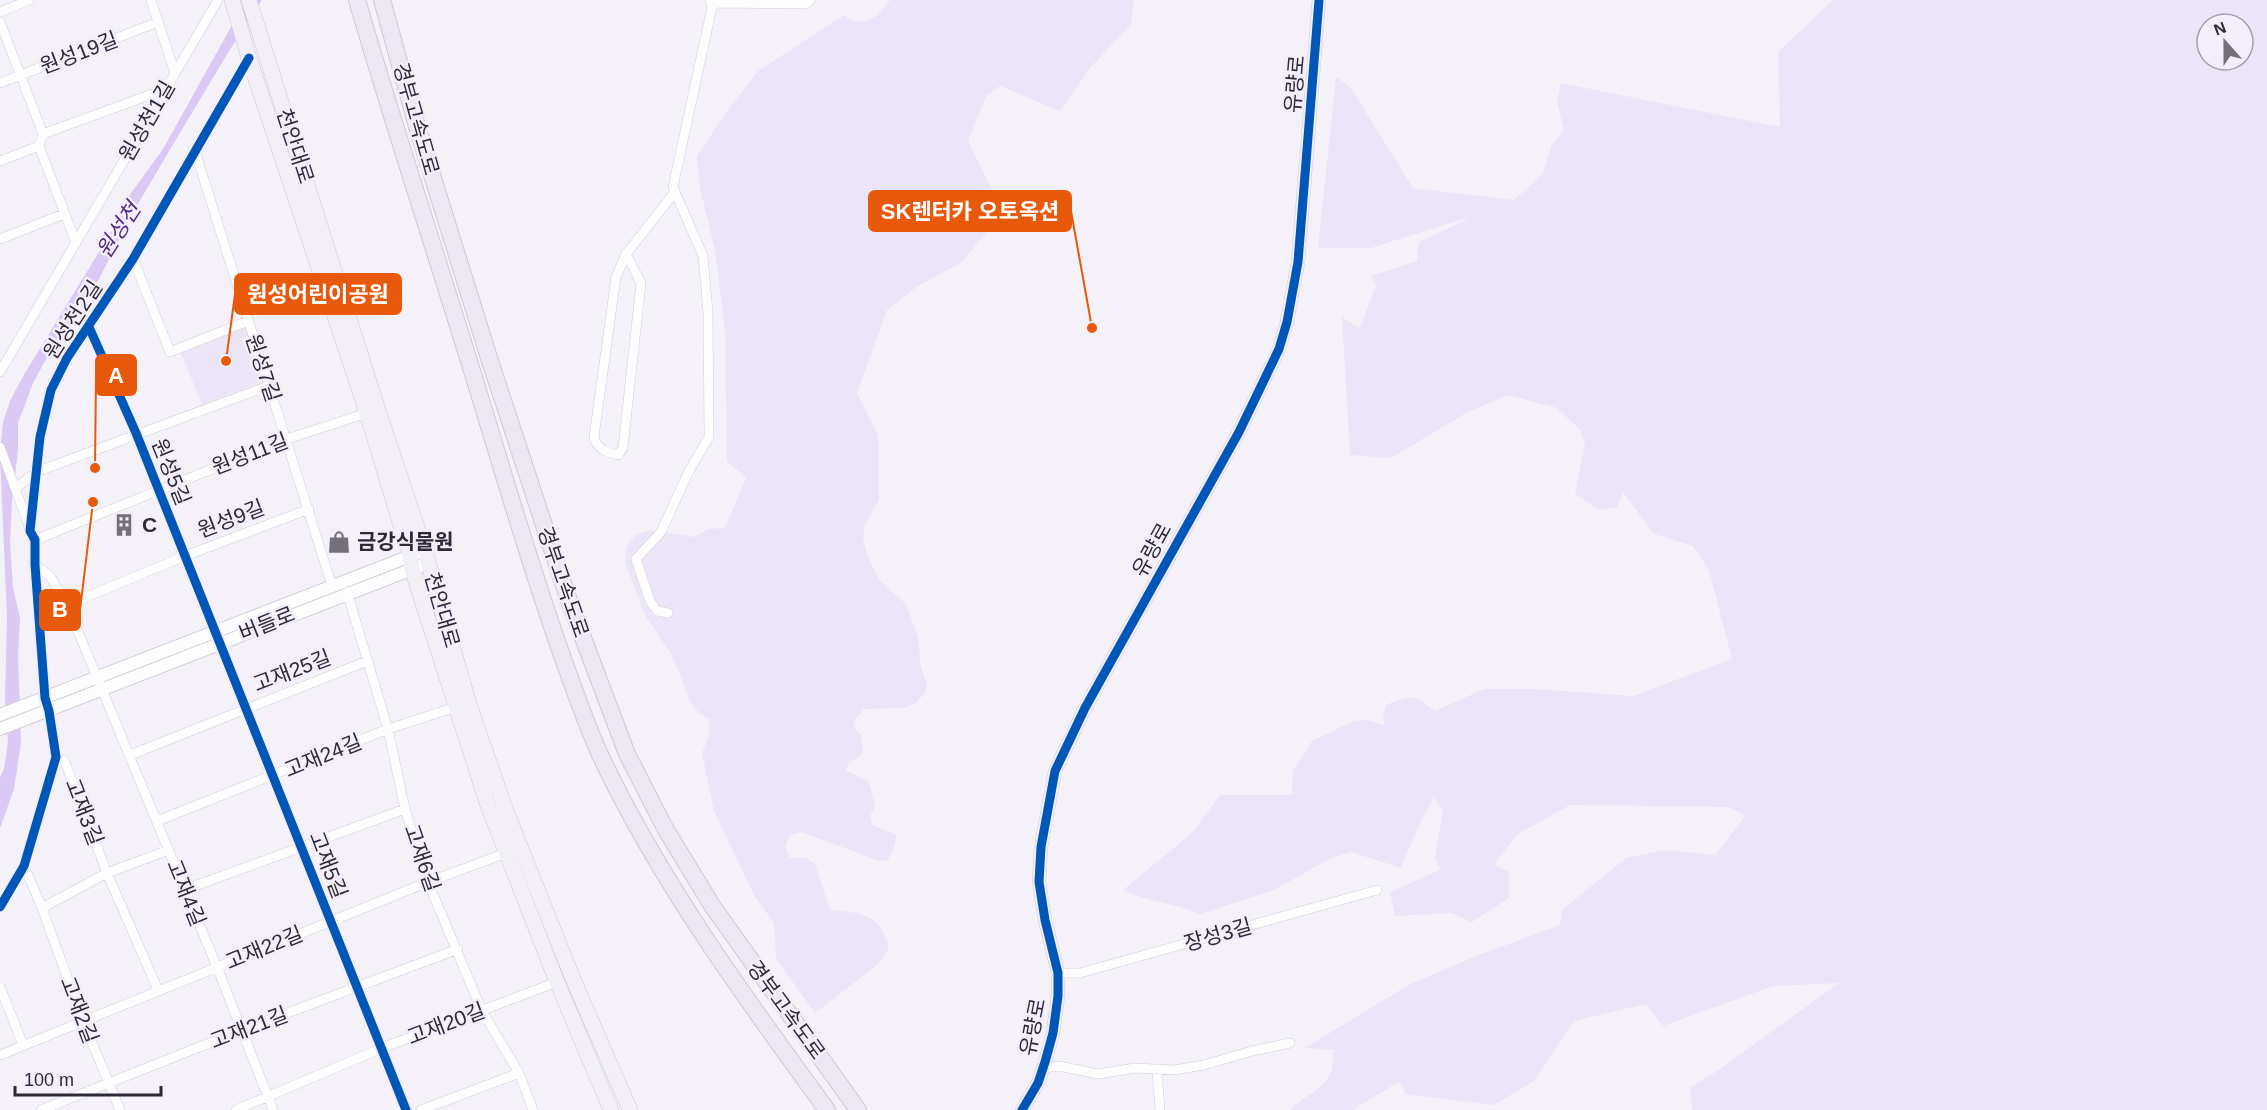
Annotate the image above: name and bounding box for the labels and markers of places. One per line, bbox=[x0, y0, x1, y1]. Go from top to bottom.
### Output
callout: SK렌터카 오토옥션 bbox=[869, 191, 1071, 231]
callout: 원성어린이공원 bbox=[235, 274, 401, 314]
callout: A bbox=[96, 355, 136, 395]
building icon: C bbox=[111, 512, 137, 538]
place label: C bbox=[142, 513, 157, 536]
shop icon: 금강식물원 bbox=[326, 529, 352, 555]
place label: 금강식물원 bbox=[357, 530, 454, 553]
callout: B bbox=[40, 590, 80, 630]

